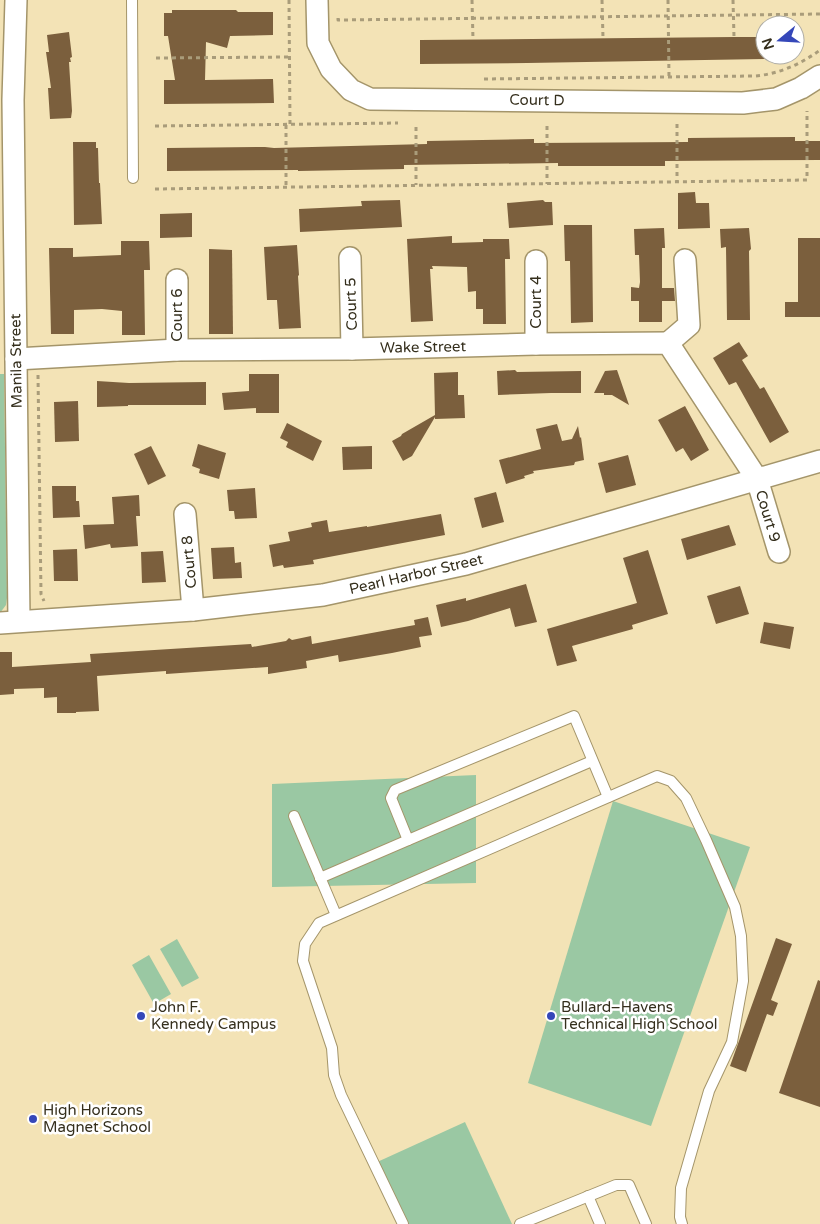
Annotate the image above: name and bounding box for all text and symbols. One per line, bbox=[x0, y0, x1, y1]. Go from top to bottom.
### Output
north arrow bbox=[755, 15, 805, 65]
text: N bbox=[758, 36, 778, 52]
street label: Court D bbox=[509, 91, 565, 109]
street label: Court 4 bbox=[527, 275, 545, 329]
street label: Court 5 bbox=[341, 277, 361, 331]
street label: Court 6 bbox=[168, 288, 186, 342]
street label: Manila Street bbox=[6, 313, 26, 409]
street label: Wake Street bbox=[380, 337, 467, 357]
street label: Court 9 bbox=[752, 488, 784, 544]
street label: Court 8 bbox=[178, 535, 200, 589]
street label: Pearl Harbor Street bbox=[347, 550, 485, 598]
place label: John F. Kennedy Campus bbox=[151, 998, 276, 1033]
place label: Bullard–Havens Technical High School bbox=[561, 998, 717, 1033]
marker: John F. Kennedy Campus bbox=[135, 1010, 147, 1022]
marker: Bullard–Havens Technical High School bbox=[545, 1010, 557, 1022]
place label: High Horizons Magnet School bbox=[43, 1101, 151, 1136]
marker: High Horizons Magnet School bbox=[27, 1113, 39, 1125]

